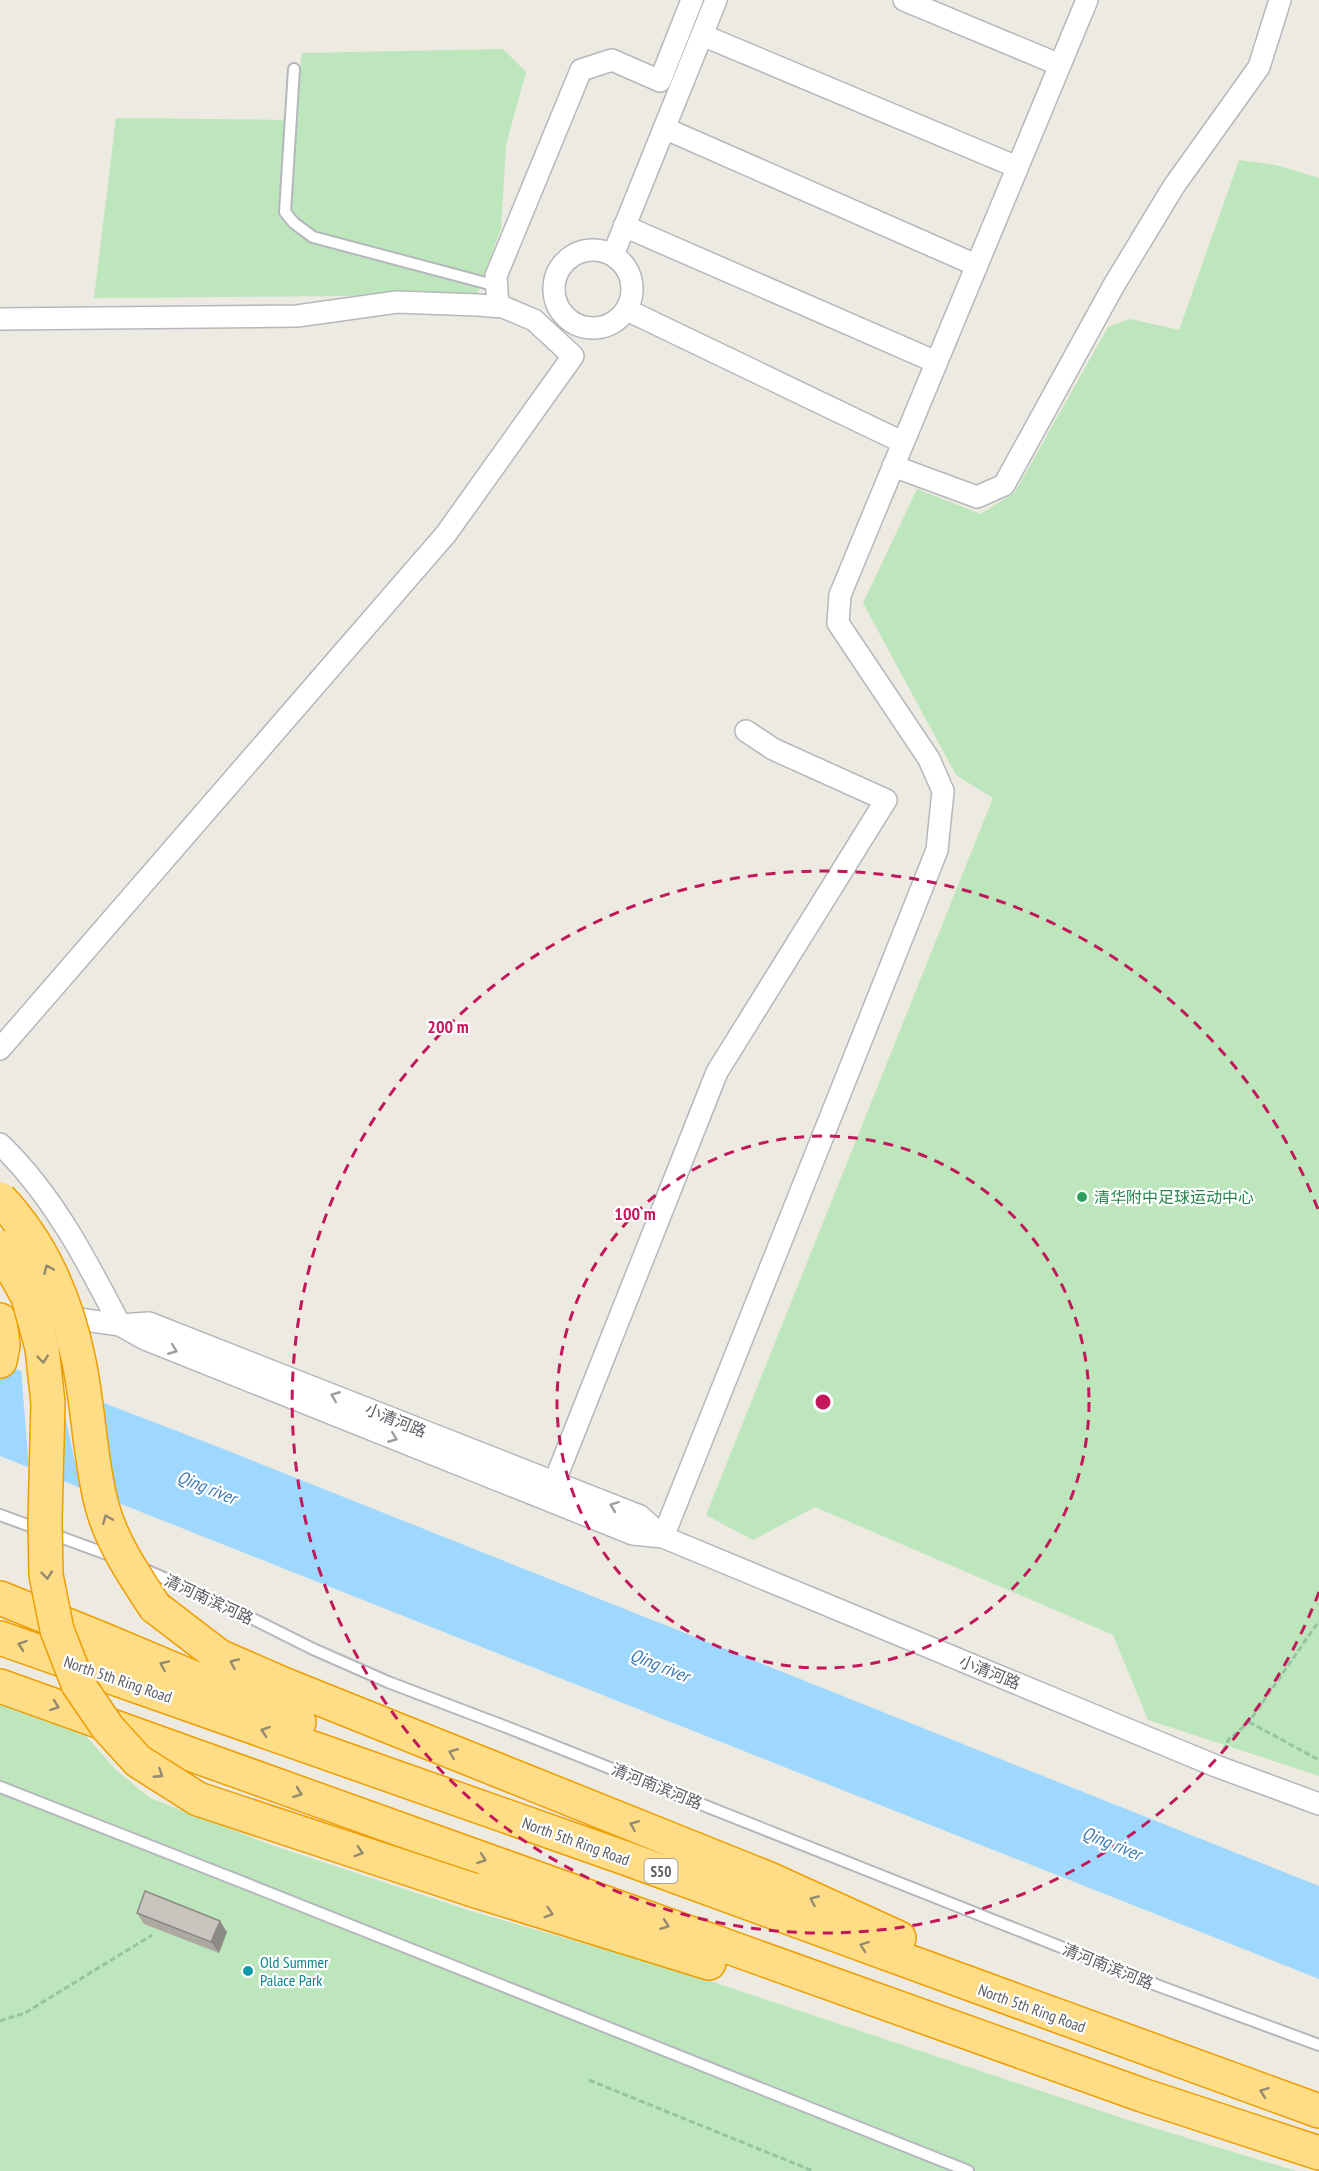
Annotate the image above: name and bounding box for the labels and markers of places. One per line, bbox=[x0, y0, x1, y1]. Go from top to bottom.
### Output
place label: 清华附中足球运动中心 bbox=[1094, 1187, 1254, 1207]
marker: 清华附中足球运动中心 bbox=[1075, 1190, 1089, 1204]
centre of rings bbox=[813, 1392, 833, 1412]
place label: Old Summer Palace Park bbox=[260, 1952, 329, 1990]
marker: Old Summer Palace Park bbox=[241, 1964, 255, 1978]

